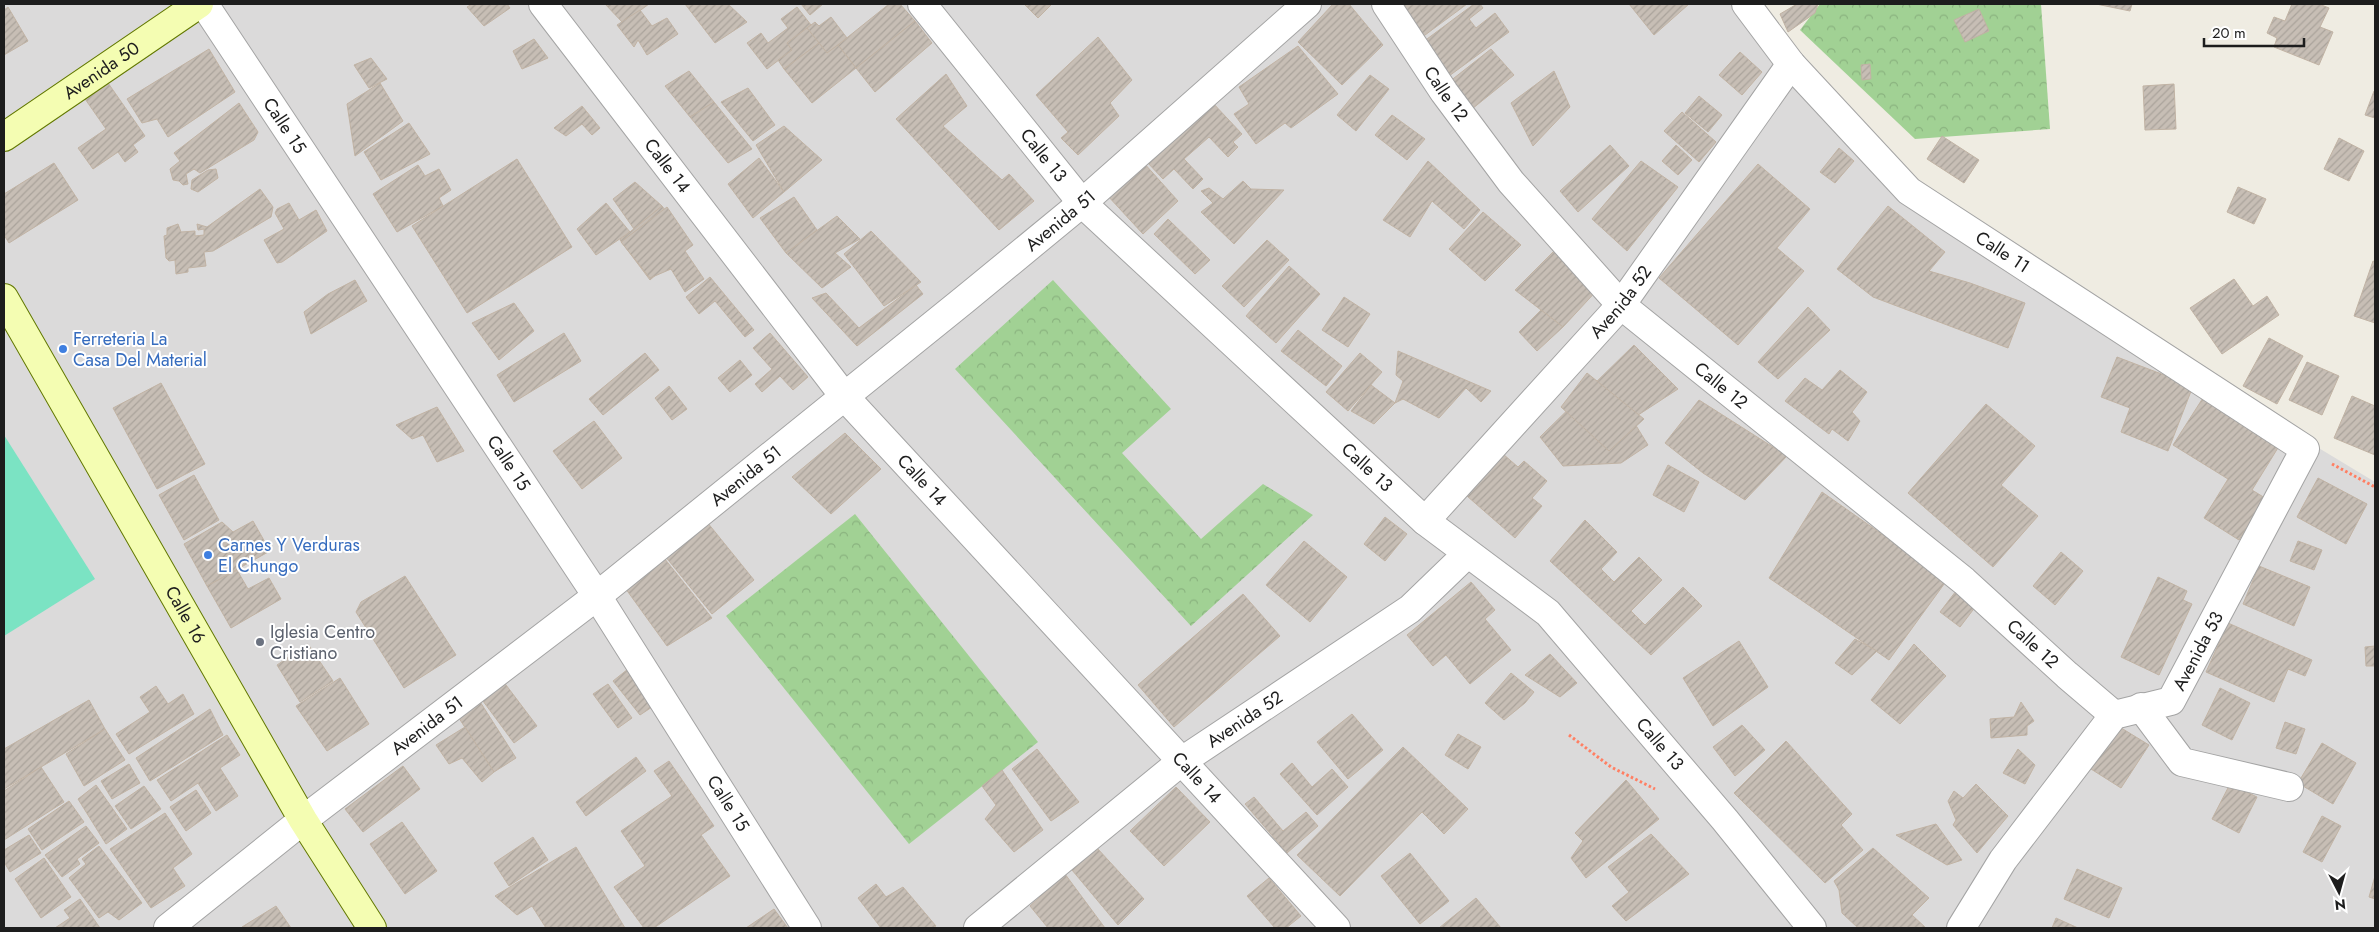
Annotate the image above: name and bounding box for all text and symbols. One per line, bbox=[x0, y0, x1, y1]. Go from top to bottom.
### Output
scale bar bbox=[2204, 15, 2304, 47]
text: 20 m bbox=[2212, 22, 2246, 44]
street label: Avenida 50 bbox=[58, 35, 145, 106]
street label: Calle 12 bbox=[1417, 61, 1475, 127]
street label: Calle 15 bbox=[257, 93, 313, 159]
street label: Calle 13 bbox=[1014, 123, 1073, 188]
street label: Calle 14 bbox=[638, 133, 697, 199]
street label: Avenida 51 bbox=[1020, 184, 1102, 258]
street label: Calle 11 bbox=[1970, 225, 2035, 279]
street label: Avenida 52 bbox=[1584, 260, 1658, 344]
place label: Ferreteria La Casa Del Material bbox=[73, 326, 207, 373]
marker: Ferreteria La Casa Del Material bbox=[57, 343, 69, 355]
street label: Calle 12 bbox=[1689, 356, 1753, 415]
street label: Calle 15 bbox=[481, 430, 537, 496]
street label: Calle 13 bbox=[1335, 437, 1399, 498]
street label: Avenida 51 bbox=[705, 439, 787, 512]
street label: Calle 14 bbox=[891, 448, 953, 512]
place label: Carnes Y Verduras El Chungo bbox=[218, 532, 360, 579]
marker: Carnes Y Verduras El Chungo bbox=[202, 549, 214, 561]
street label: Calle 16 bbox=[159, 581, 212, 648]
street label: Avenida 53 bbox=[2166, 607, 2230, 695]
street label: Calle 12 bbox=[2001, 613, 2065, 674]
place label: Iglesia Centro Cristiano bbox=[270, 619, 375, 666]
marker: Iglesia Centro Cristiano bbox=[254, 636, 266, 648]
street label: Avenida 52 bbox=[1201, 684, 1288, 754]
street label: Avenida 51 bbox=[386, 689, 469, 761]
street label: Calle 13 bbox=[1630, 712, 1690, 776]
street label: Calle 14 bbox=[1166, 746, 1228, 809]
street label: Calle 15 bbox=[701, 770, 756, 837]
north arrow bbox=[2314, 867, 2364, 917]
text: N bbox=[2334, 894, 2347, 915]

